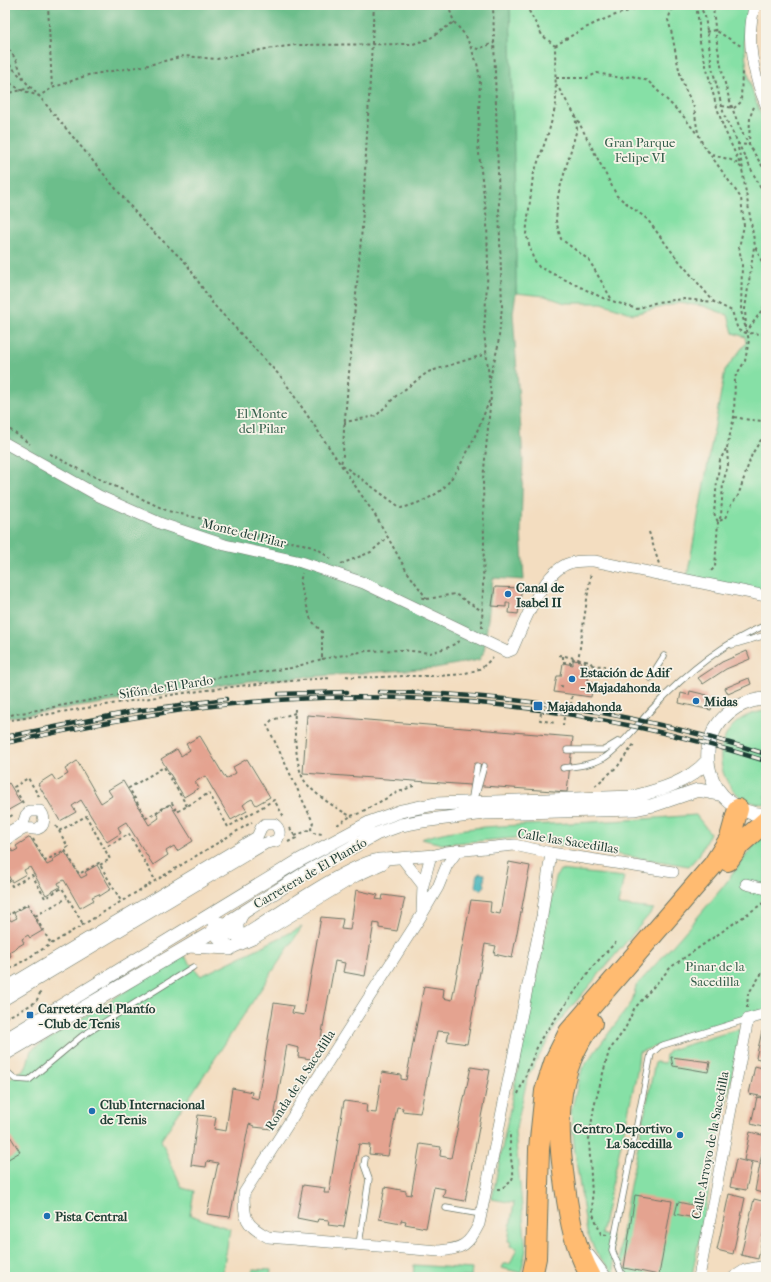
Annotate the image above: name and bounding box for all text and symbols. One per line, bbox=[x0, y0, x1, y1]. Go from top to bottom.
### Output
park label: Gran Parque Felipe VI bbox=[605, 135, 676, 165]
park label: El Monte del Pilar bbox=[236, 406, 288, 436]
street label: Monte del Pilar bbox=[200, 515, 288, 551]
place label: Canal de Isabel II bbox=[516, 580, 565, 610]
marker: Canal de Isabel II bbox=[503, 589, 513, 599]
place label: Estación de Adif - Majadahonda bbox=[580, 665, 672, 695]
street label: Sifón de El Pardo bbox=[118, 672, 214, 702]
marker: Estación de Adif - Majadahonda bbox=[567, 674, 577, 684]
place label: Midas bbox=[703, 694, 738, 709]
marker: Midas bbox=[691, 696, 701, 706]
place label: Majadahonda bbox=[546, 699, 623, 714]
marker: Majadahonda bbox=[532, 700, 544, 712]
street label: Calle las Sacedillas bbox=[516, 826, 620, 856]
street label: Carretera de El Plantío bbox=[251, 834, 370, 912]
park label: Pinar de la Sacedilla bbox=[685, 959, 746, 989]
place label: Carretera del Plantío - Club de Tenis bbox=[38, 1001, 156, 1031]
marker: Carretera del Plantío - Club de Tenis bbox=[25, 1010, 35, 1020]
street label: Ronda de la Sacedilla bbox=[262, 1026, 339, 1133]
street label: Calle Arroyo de la Sacedilla bbox=[688, 1069, 732, 1220]
place label: Club Internacional de Tenis bbox=[100, 1097, 205, 1127]
marker: Club Internacional de Tenis bbox=[87, 1106, 97, 1116]
place label: Centro Deportivo La Sacedilla bbox=[573, 1121, 673, 1151]
marker: Centro Deportivo La Sacedilla bbox=[675, 1130, 685, 1140]
place label: Pista Central bbox=[55, 1209, 128, 1224]
marker: Pista Central bbox=[42, 1211, 52, 1221]

